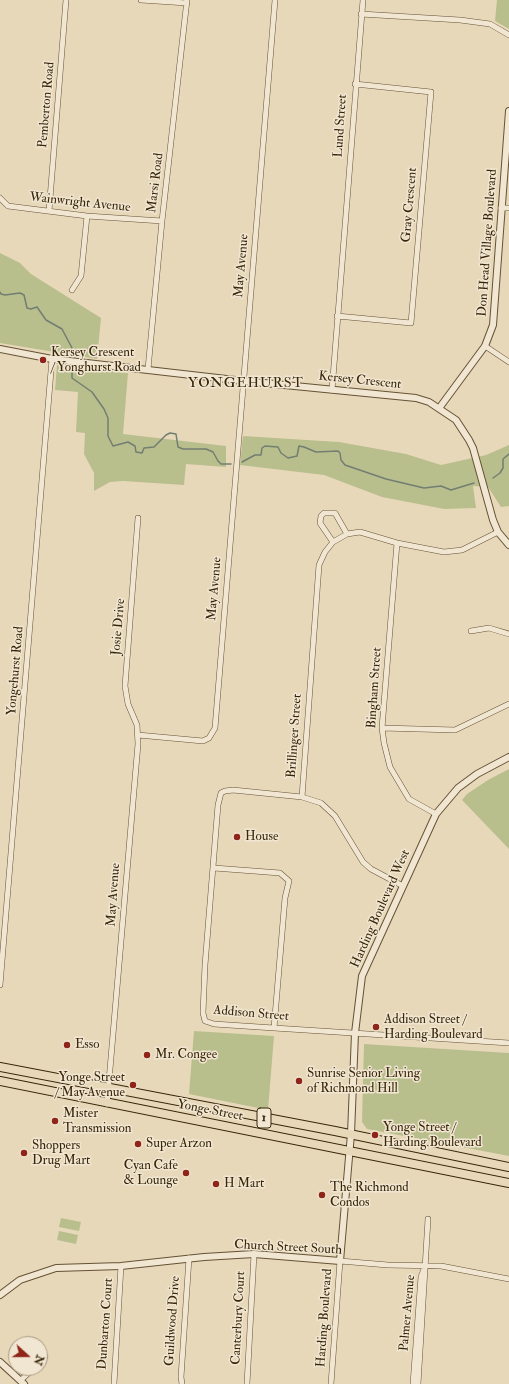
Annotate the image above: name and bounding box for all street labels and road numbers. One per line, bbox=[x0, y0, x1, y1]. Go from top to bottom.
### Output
street label: Pemberton Road bbox=[35, 61, 59, 149]
street label: Lund Street bbox=[331, 94, 351, 158]
street label: Marsi Road bbox=[145, 152, 167, 214]
street label: Gray Crescent bbox=[399, 167, 421, 243]
street label: Don Head Village Boulevard bbox=[475, 169, 501, 317]
street label: Wainwright Avenue bbox=[29, 190, 131, 216]
street label: May Avenue bbox=[231, 234, 253, 298]
street label: Kersey Crescent bbox=[318, 369, 402, 393]
street label: May Avenue bbox=[204, 557, 226, 621]
street label: Josie Drive bbox=[109, 598, 129, 656]
street label: Yongehurst Road bbox=[4, 626, 28, 716]
street label: Bingham Street bbox=[364, 647, 386, 729]
street label: Brillinger Street bbox=[284, 693, 306, 779]
street label: Harding Boulevard West bbox=[348, 848, 414, 970]
street label: May Avenue bbox=[104, 863, 124, 927]
street label: Addison Street bbox=[212, 1003, 290, 1025]
street label: Yonge Street bbox=[176, 1097, 244, 1125]
road number: 1 bbox=[257, 1108, 271, 1128]
street label: Church Street South bbox=[234, 1237, 342, 1259]
street label: Harding Boulevard bbox=[314, 1268, 336, 1368]
street label: Canterbury Court bbox=[229, 1271, 249, 1365]
street label: Palmer Avenue bbox=[397, 1274, 419, 1352]
street label: Guildwood Drive bbox=[162, 1276, 184, 1366]
street label: Dunbarton Court bbox=[95, 1278, 117, 1370]

